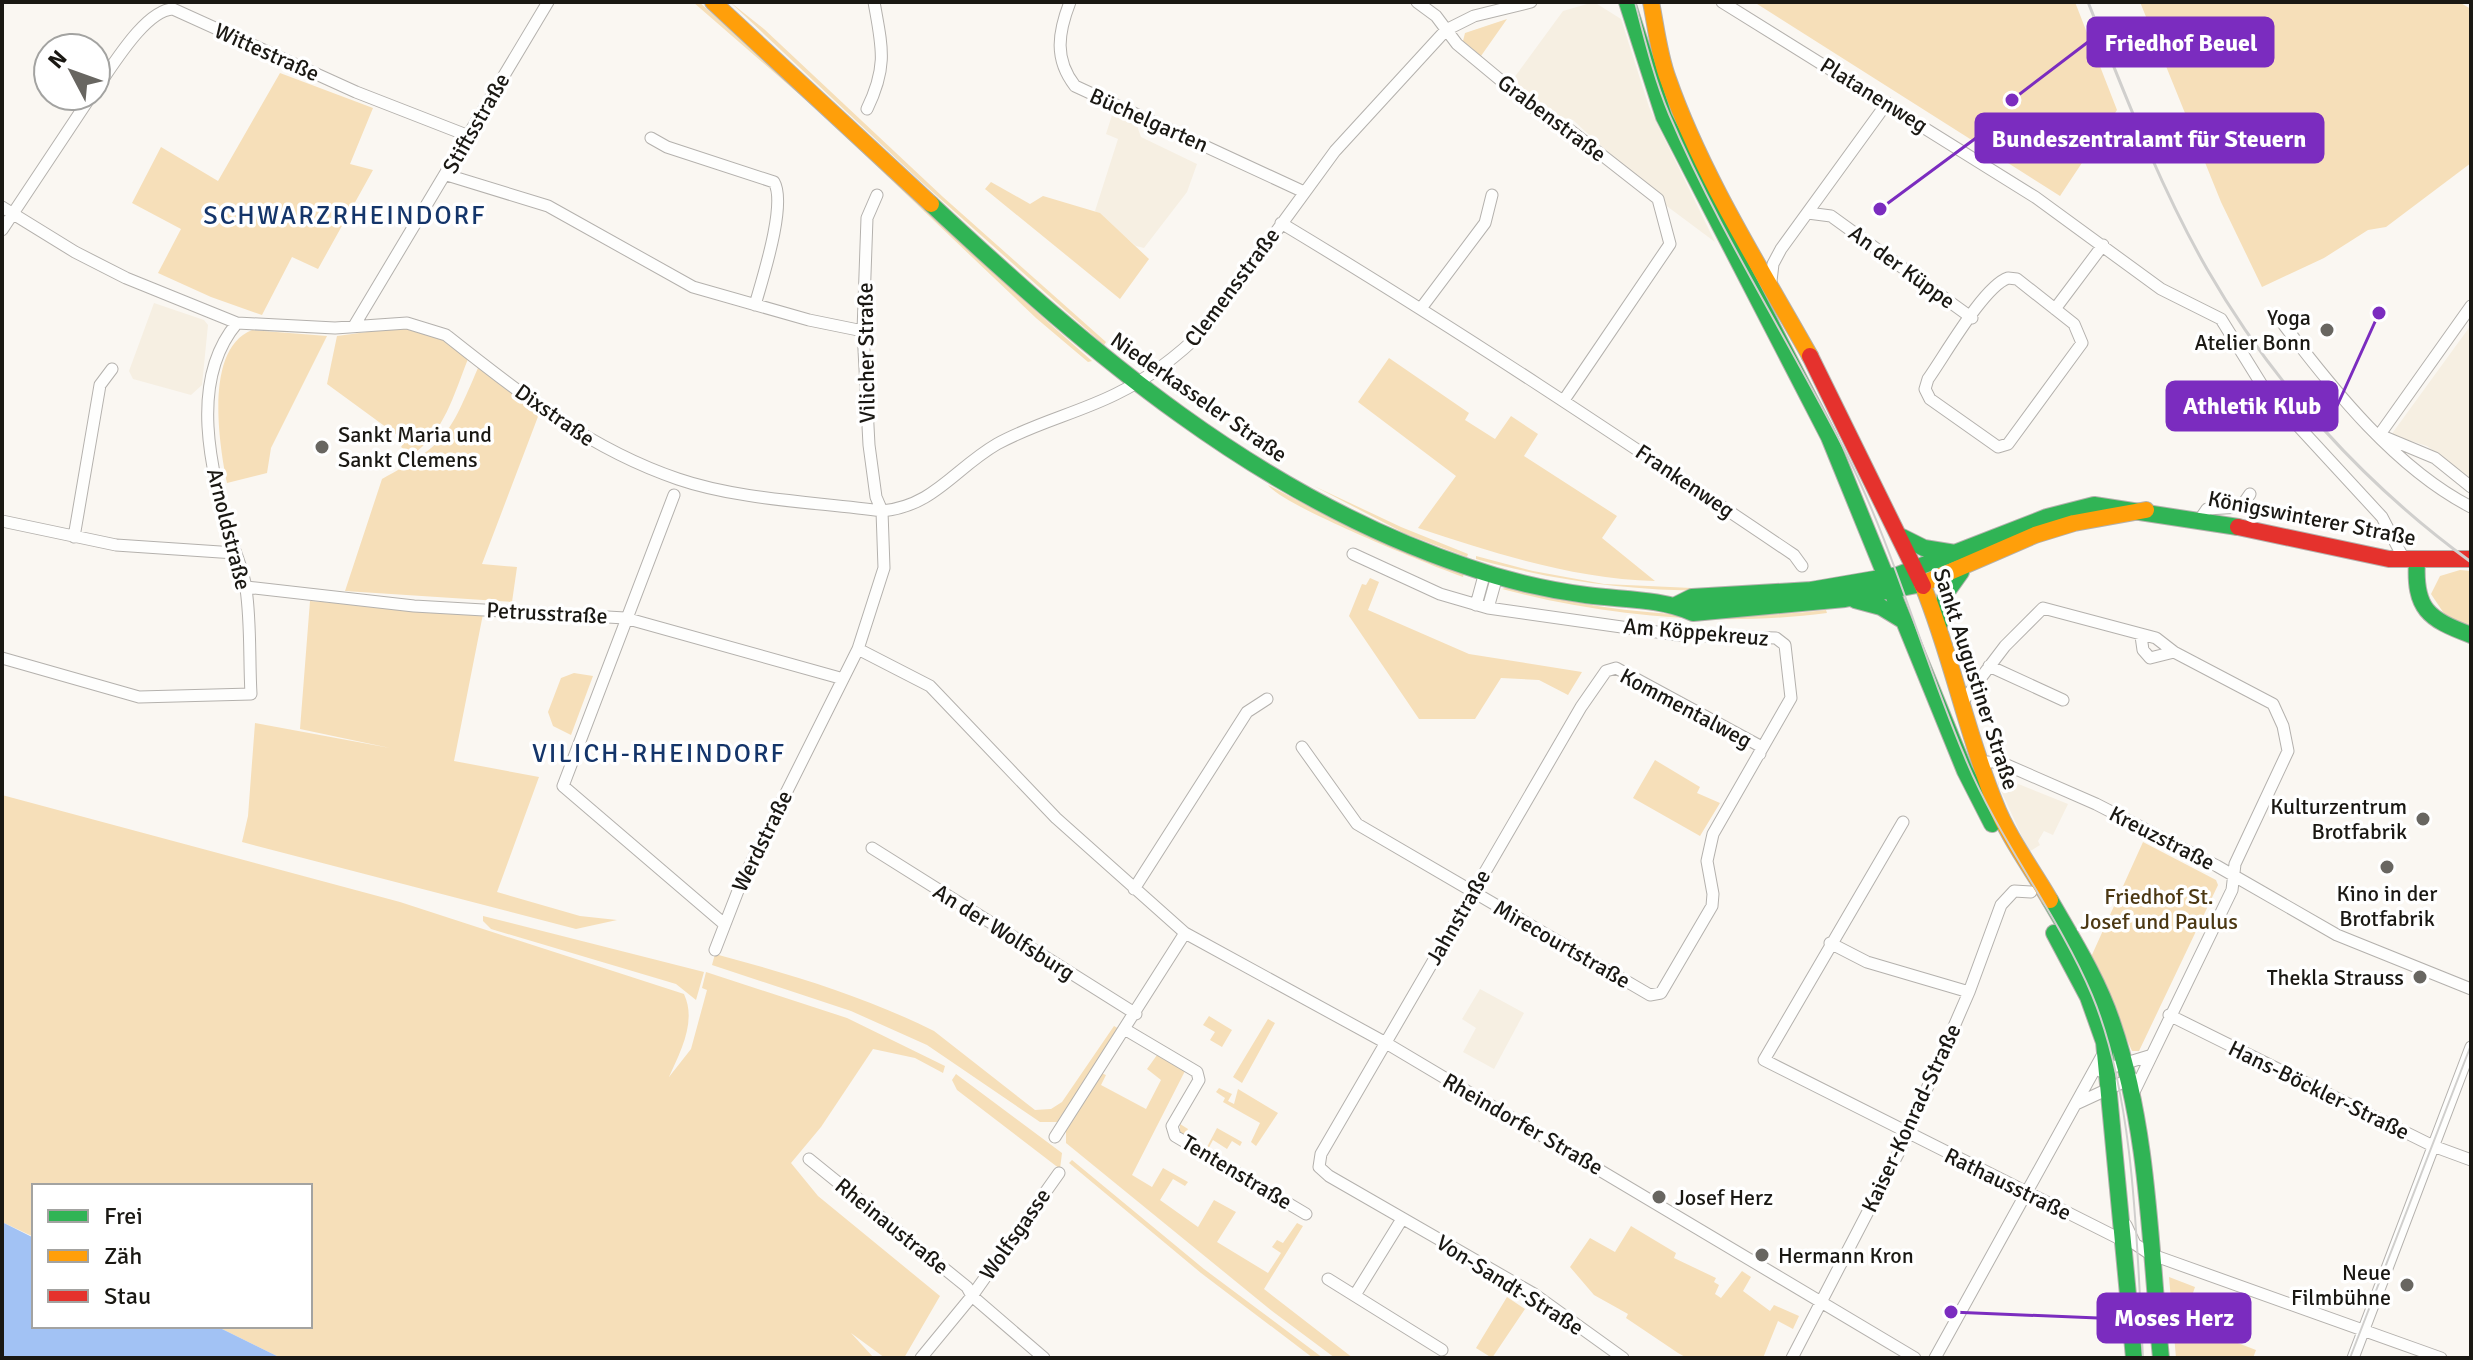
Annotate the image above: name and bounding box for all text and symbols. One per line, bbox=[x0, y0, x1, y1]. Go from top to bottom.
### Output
street label: Wittestraße bbox=[210, 17, 324, 87]
callout: Friedhof Beuel bbox=[2088, 18, 2273, 66]
text: Friedhof Beuel bbox=[2105, 28, 2258, 58]
north arrow bbox=[32, 32, 112, 112]
text: N bbox=[42, 45, 72, 74]
street label: Platanenweg bbox=[1815, 51, 1933, 139]
street label: Stiftsstraße bbox=[437, 68, 515, 178]
street label: Grabenstraße bbox=[1492, 68, 1612, 168]
street label: Büchelgarten bbox=[1086, 82, 1212, 158]
callout: Bundeszentralamt für Steuern bbox=[1976, 114, 2323, 162]
text: Bundeszentralamt für Steuern bbox=[1992, 124, 2306, 154]
district label: SCHWARZRHEINDORF bbox=[203, 200, 487, 232]
street label: An der Küppe bbox=[1844, 219, 1960, 315]
street label: Clemensstraße bbox=[1179, 222, 1285, 352]
street label: Vilicher Straße bbox=[851, 282, 881, 424]
place label: Yoga Atelier Bonn bbox=[2194, 304, 2311, 356]
marker: Yoga Atelier Bonn bbox=[2318, 321, 2336, 339]
street label: Niederkasseler Straße bbox=[1106, 326, 1292, 468]
street label: Dixstraße bbox=[510, 378, 600, 452]
callout: Athletik Klub bbox=[2167, 382, 2337, 430]
text: Athletik Klub bbox=[2183, 391, 2321, 421]
place label: Sankt Maria und Sankt Clemens bbox=[338, 421, 492, 473]
marker: Sankt Maria und Sankt Clemens bbox=[313, 438, 331, 456]
street label: Frankenweg bbox=[1630, 438, 1740, 524]
street label: Arnoldstraße bbox=[201, 465, 257, 593]
street label: Königswinterer Straße bbox=[2206, 485, 2418, 551]
street label: Sankt Augustiner Straße bbox=[1927, 565, 2025, 793]
street label: Petrusstraße bbox=[486, 596, 608, 630]
street label: Am Köppekreuz bbox=[1622, 612, 1770, 652]
street label: Kommentalweg bbox=[1615, 662, 1757, 754]
district label: VILICH-RHEINDORF bbox=[532, 738, 786, 770]
street label: Werdstraße bbox=[726, 786, 798, 896]
place label: Kulturzentrum Brotfabrik bbox=[2270, 793, 2407, 845]
street label: Kreuzstraße bbox=[2105, 800, 2219, 876]
marker: Kulturzentrum Brotfabrik bbox=[2414, 810, 2432, 828]
marker: Kino in der Brotfabrik bbox=[2378, 858, 2396, 876]
street label: Jahnstraße bbox=[1420, 865, 1496, 969]
street label: An der Wolfsburg bbox=[928, 878, 1080, 986]
place label: Kino in der Brotfabrik bbox=[2337, 880, 2437, 932]
park label: Friedhof St. Josef und Paulus bbox=[2080, 883, 2238, 935]
street label: Mirecourtstraße bbox=[1489, 894, 1635, 994]
place label: Thekla Strauss bbox=[2267, 964, 2404, 991]
marker: Thekla Strauss bbox=[2411, 968, 2429, 986]
street label: Kaiser-Konrad-Straße bbox=[1855, 1019, 1967, 1217]
street label: Hans-Böckler-Straße bbox=[2224, 1034, 2414, 1146]
street label: Rheindorfer Straße bbox=[1438, 1067, 1608, 1181]
street label: Tentenstraße bbox=[1177, 1129, 1297, 1215]
street label: Rathausstraße bbox=[1940, 1142, 2076, 1226]
street label: Rheinaustraße bbox=[830, 1172, 954, 1280]
street label: Wolfsgasse bbox=[974, 1183, 1056, 1285]
legend bbox=[32, 1184, 312, 1328]
place label: Josef Herz bbox=[1675, 1184, 1773, 1211]
marker: Josef Herz bbox=[1650, 1188, 1668, 1206]
text: Frei bbox=[104, 1201, 143, 1231]
street label: Von-Sandt-Straße bbox=[1431, 1229, 1589, 1341]
text: Zäh bbox=[104, 1241, 142, 1271]
place label: Hermann Kron bbox=[1778, 1242, 1914, 1269]
marker: Hermann Kron bbox=[1753, 1246, 1771, 1264]
place label: Neue Filmbühne bbox=[2291, 1259, 2391, 1311]
marker: Neue Filmbühne bbox=[2398, 1276, 2416, 1294]
text: Stau bbox=[104, 1281, 151, 1311]
callout: Moses Herz bbox=[2098, 1294, 2250, 1342]
text: Moses Herz bbox=[2114, 1303, 2234, 1333]

